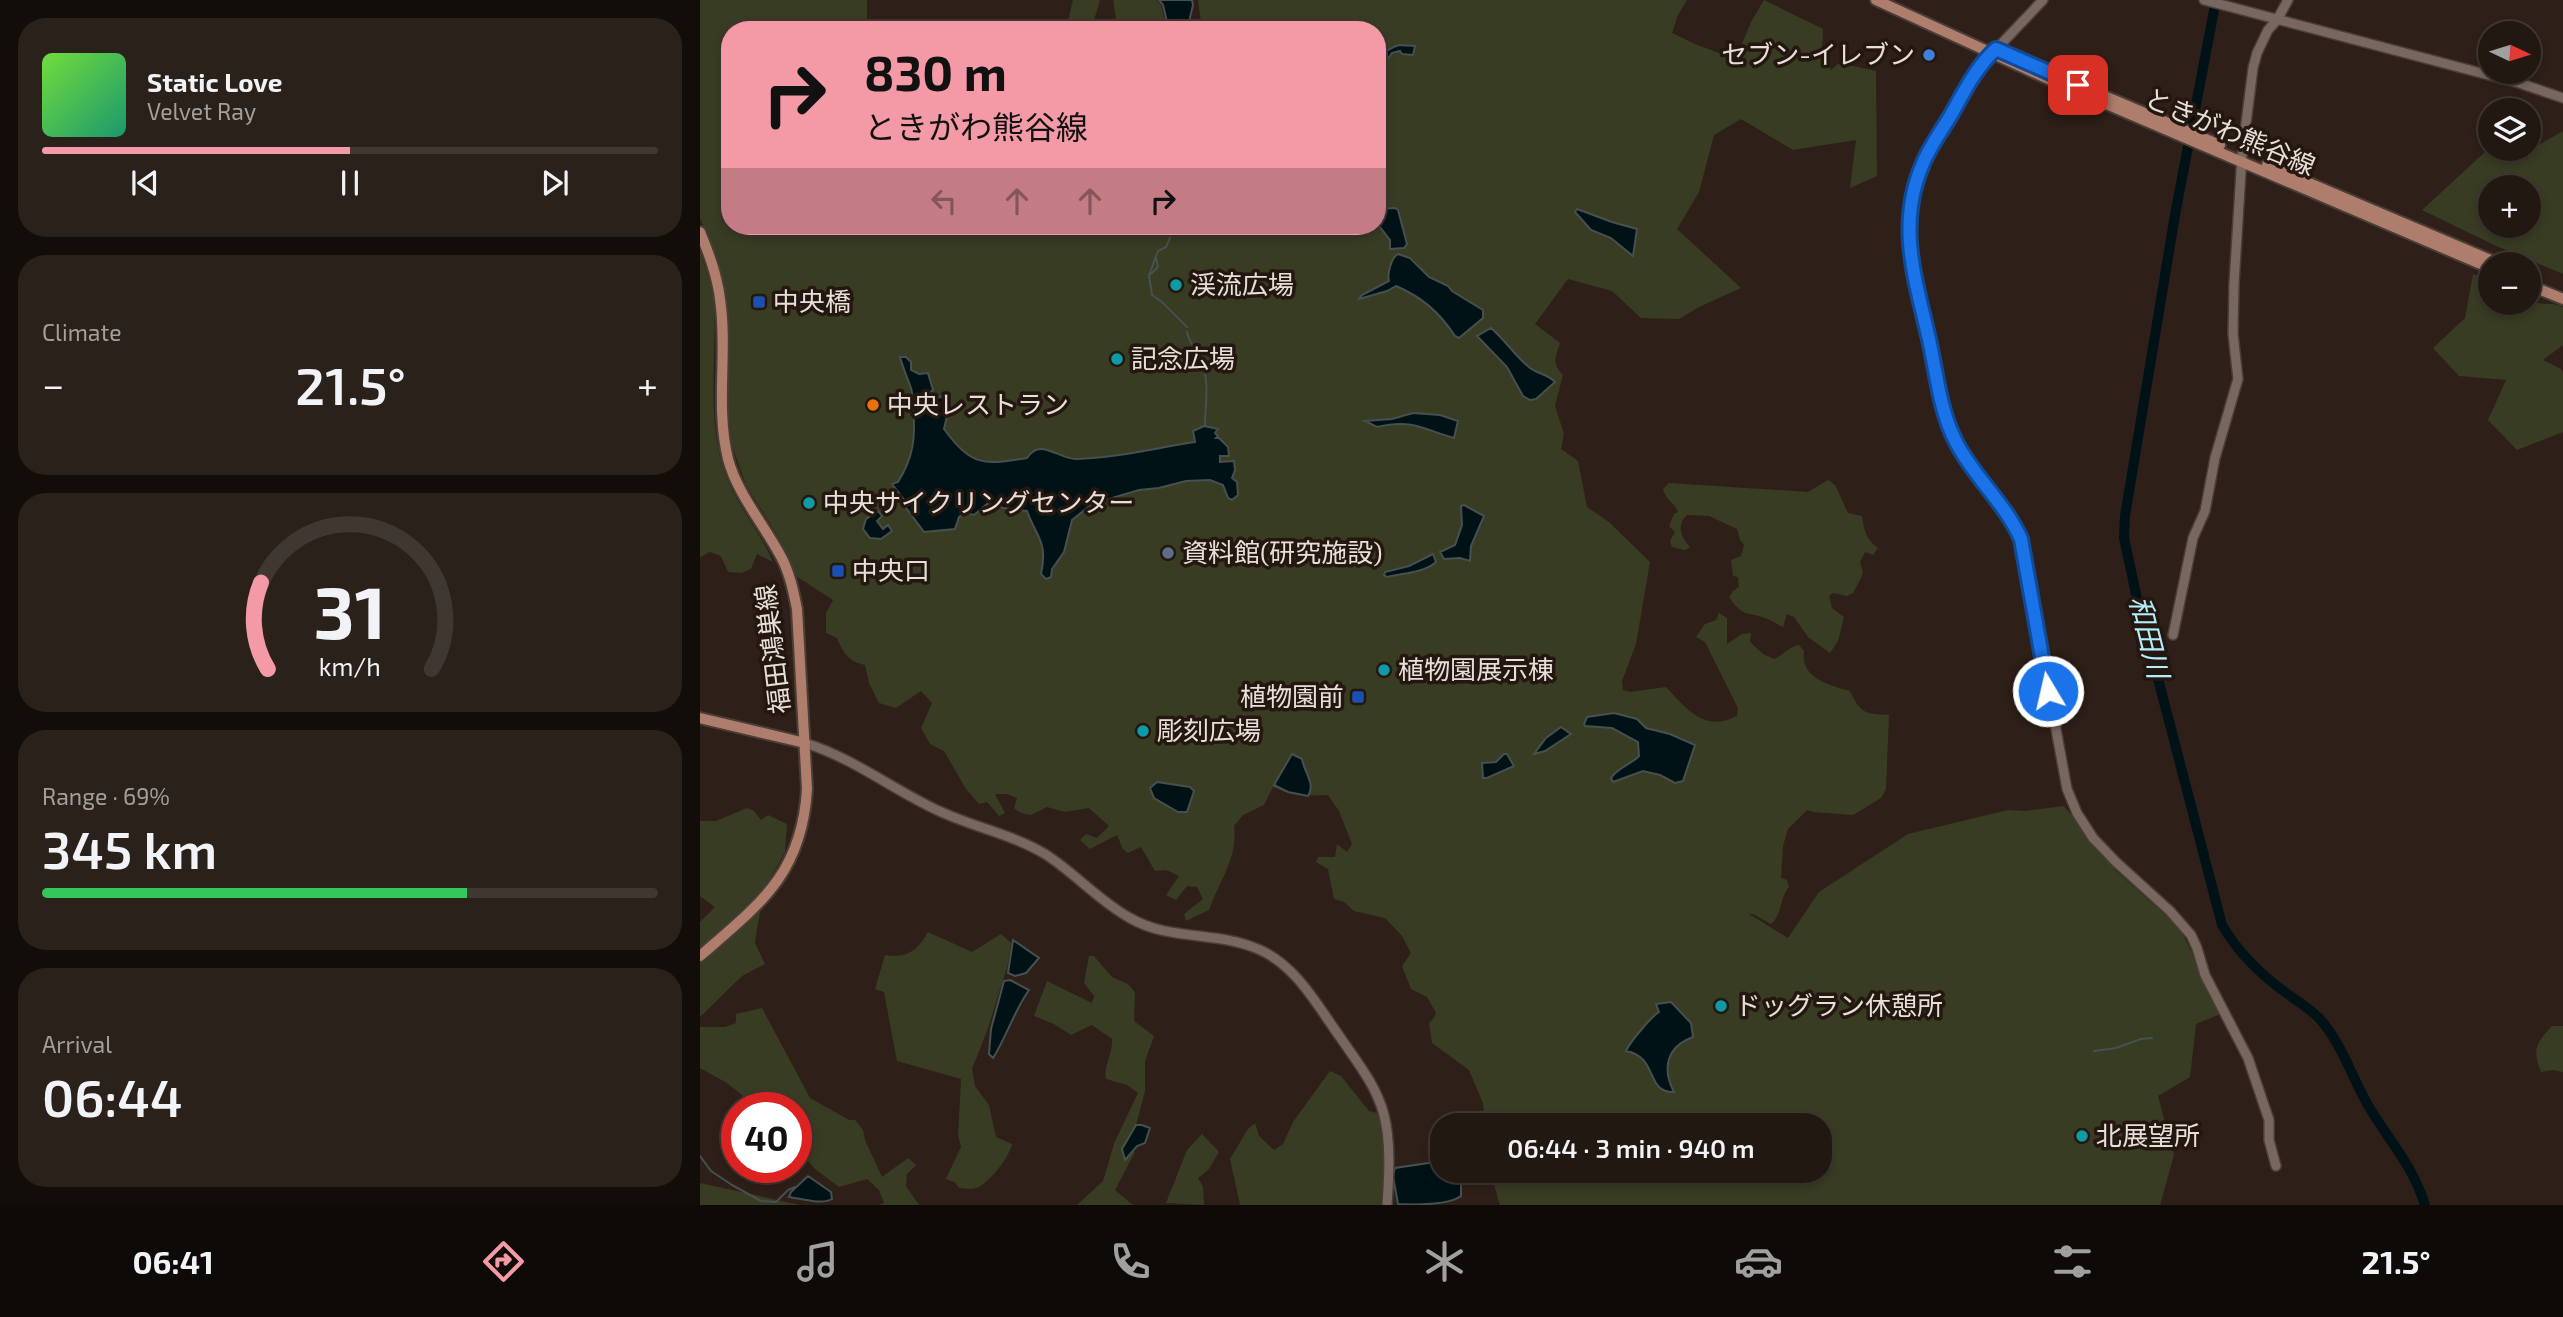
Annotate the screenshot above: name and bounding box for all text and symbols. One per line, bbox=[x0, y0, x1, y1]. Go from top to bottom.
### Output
north arrow bbox=[2478, 21, 2541, 84]
map controls bbox=[2478, 21, 2541, 315]
place label: セブン-イレブン bbox=[1721, 38, 1915, 69]
text: 830 m bbox=[864, 42, 1007, 101]
marker: セブン-イレブン bbox=[1921, 47, 1937, 63]
icon: right bbox=[749, 49, 840, 140]
pin bbox=[2048, 55, 2108, 115]
text: Static Love bbox=[147, 66, 283, 97]
icon: arrive bbox=[2059, 66, 2097, 104]
street label: ときがわ熊谷線 bbox=[2141, 81, 2320, 180]
text: Velvet Ray bbox=[147, 97, 256, 125]
button: layers bbox=[2478, 98, 2541, 161]
text: ときがわ熊谷線 bbox=[864, 107, 1088, 145]
icon: previous bbox=[126, 164, 164, 202]
icon: pause bbox=[331, 164, 369, 202]
icon: next bbox=[536, 164, 574, 202]
button: + bbox=[2478, 175, 2541, 238]
icon: left bbox=[925, 182, 963, 220]
icon: ahead bbox=[998, 182, 1036, 220]
icon: ahead bbox=[1071, 182, 1109, 220]
icon: right bbox=[1144, 182, 1182, 220]
button: − bbox=[2478, 252, 2541, 315]
place label: 渓流広場 bbox=[1190, 268, 1294, 299]
marker: 渓流広場 bbox=[1168, 277, 1184, 293]
place label: 中央橋 bbox=[773, 285, 851, 316]
marker: 中央橋 bbox=[751, 294, 767, 310]
text: Climate bbox=[42, 318, 122, 346]
place label: 記念広場 bbox=[1131, 342, 1235, 373]
marker: 記念広場 bbox=[1109, 351, 1125, 367]
text: 21.5° bbox=[295, 353, 406, 415]
text: − bbox=[42, 361, 64, 407]
text: + bbox=[637, 361, 658, 407]
place label: 中央レストラン bbox=[887, 388, 1069, 419]
marker: 中央レストラン bbox=[865, 397, 881, 413]
place label: 中央サイクリングセンター bbox=[823, 486, 1134, 517]
marker: 中央サイクリングセンター bbox=[801, 495, 817, 511]
place label: 資料館(研究施設) bbox=[1182, 536, 1383, 567]
marker: 資料館(研究施設) bbox=[1160, 545, 1176, 561]
place label: 中央口 bbox=[852, 554, 930, 585]
marker: 中央口 bbox=[830, 563, 846, 579]
text: 31 bbox=[314, 566, 386, 654]
street label: 福田鴻巣線 bbox=[748, 583, 795, 716]
water label: 和田川 bbox=[2123, 592, 2177, 685]
text: km/h bbox=[319, 650, 381, 680]
place label: 植物園展示棟 bbox=[1398, 653, 1554, 684]
position arrow bbox=[2011, 654, 2085, 728]
marker: 植物園展示棟 bbox=[1376, 662, 1392, 678]
place label: 植物園前 bbox=[1240, 680, 1344, 711]
marker: 植物園前 bbox=[1350, 689, 1366, 705]
place label: 彫刻広場 bbox=[1157, 714, 1261, 745]
marker: 彫刻広場 bbox=[1135, 723, 1151, 739]
text: Range · 69% bbox=[42, 782, 170, 810]
text: 345 km bbox=[42, 817, 217, 879]
place label: ドッグラン休憩所 bbox=[1735, 989, 1943, 1020]
marker: ドッグラン休憩所 bbox=[1713, 998, 1729, 1014]
text: Arrival bbox=[42, 1030, 112, 1058]
text: 06:44 bbox=[42, 1065, 183, 1127]
speed limit sign: 40 bbox=[721, 1092, 812, 1183]
place label: 北展望所 bbox=[2096, 1119, 2200, 1150]
marker: 北展望所 bbox=[2074, 1128, 2090, 1144]
text: 06:44 · 3 min · 940 m bbox=[1507, 1132, 1755, 1163]
icon: directions bbox=[479, 1237, 528, 1286]
icon: music bbox=[793, 1237, 842, 1286]
icon: phone bbox=[1106, 1237, 1155, 1286]
icon: climate bbox=[1420, 1237, 1469, 1286]
icon: car bbox=[1734, 1237, 1783, 1286]
icon: filters bbox=[2048, 1237, 2097, 1286]
text: 06:41 bbox=[132, 1242, 214, 1280]
text: 21.5° bbox=[2362, 1242, 2431, 1280]

